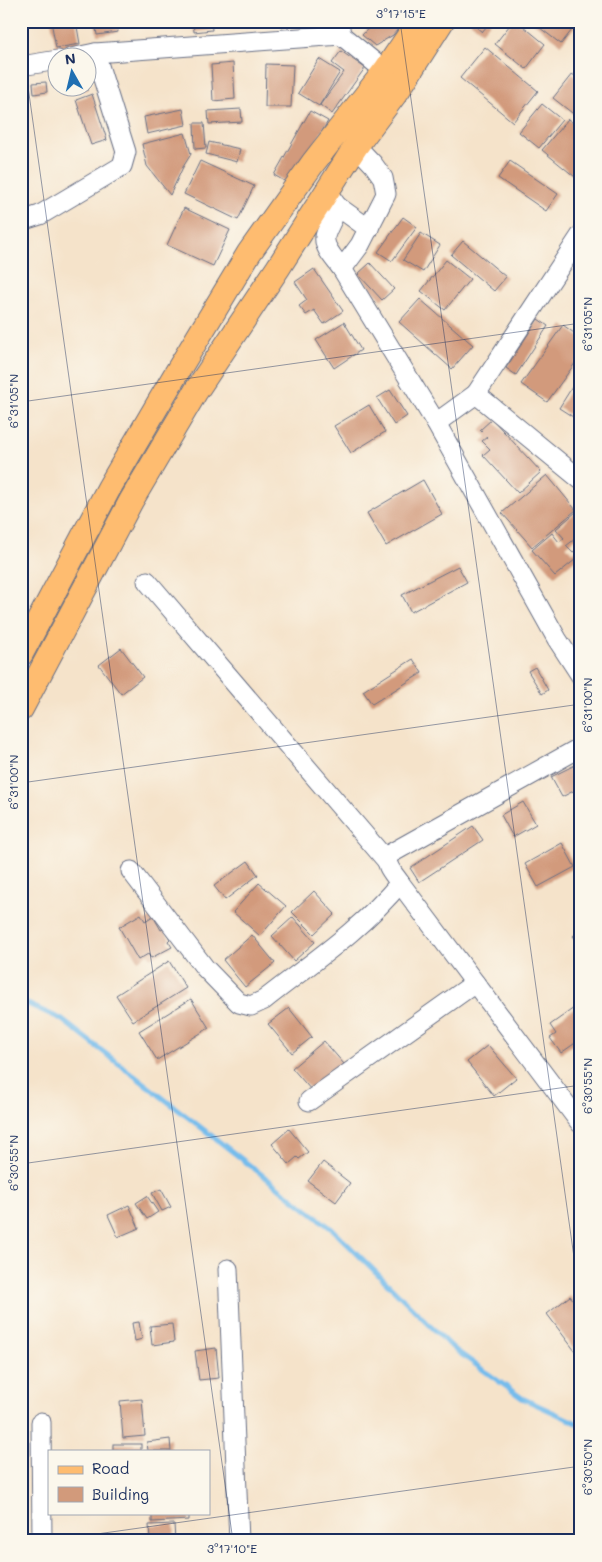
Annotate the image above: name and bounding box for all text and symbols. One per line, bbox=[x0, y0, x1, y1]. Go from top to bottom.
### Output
text: 3°17'15"E bbox=[376, 5, 426, 21]
north arrow bbox=[48, 48, 98, 98]
text: N bbox=[64, 48, 77, 69]
text: 6°31'05"N bbox=[579, 297, 595, 351]
text: 6°31'05"N bbox=[5, 374, 21, 428]
text: 6°31'00"N bbox=[579, 678, 595, 732]
text: 6°31'00"N bbox=[5, 755, 21, 809]
text: 6°30'55"N bbox=[579, 1058, 595, 1114]
text: 6°30'55"N bbox=[5, 1135, 21, 1191]
text: 6°30'50"N bbox=[579, 1439, 595, 1495]
legend bbox=[48, 1450, 210, 1514]
text: Road bbox=[92, 1458, 129, 1478]
text: Building bbox=[92, 1484, 149, 1504]
text: 3°17'10"E bbox=[207, 1540, 257, 1556]

